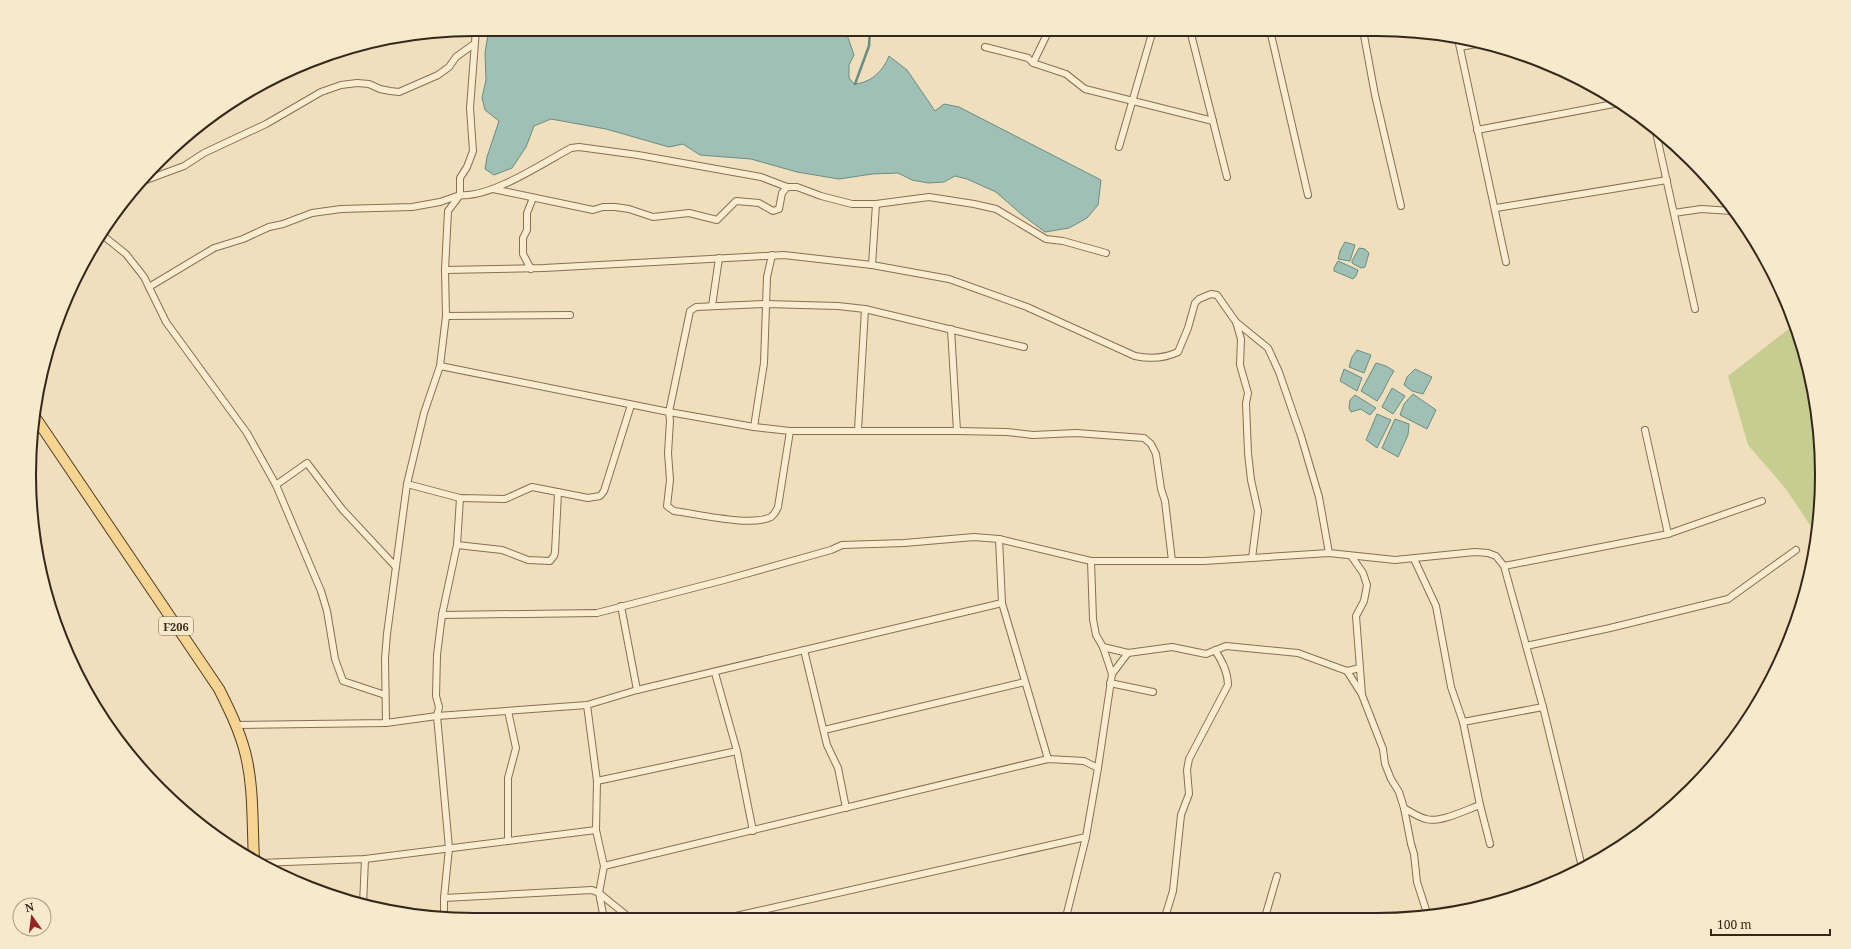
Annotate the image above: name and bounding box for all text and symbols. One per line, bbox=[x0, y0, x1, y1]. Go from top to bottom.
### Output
road number: F206 bbox=[159, 617, 193, 635]
north arrow bbox=[12, 897, 52, 937]
text: N bbox=[23, 898, 36, 915]
scale bar bbox=[1711, 911, 1830, 937]
text: 100 m bbox=[1717, 916, 1752, 933]

